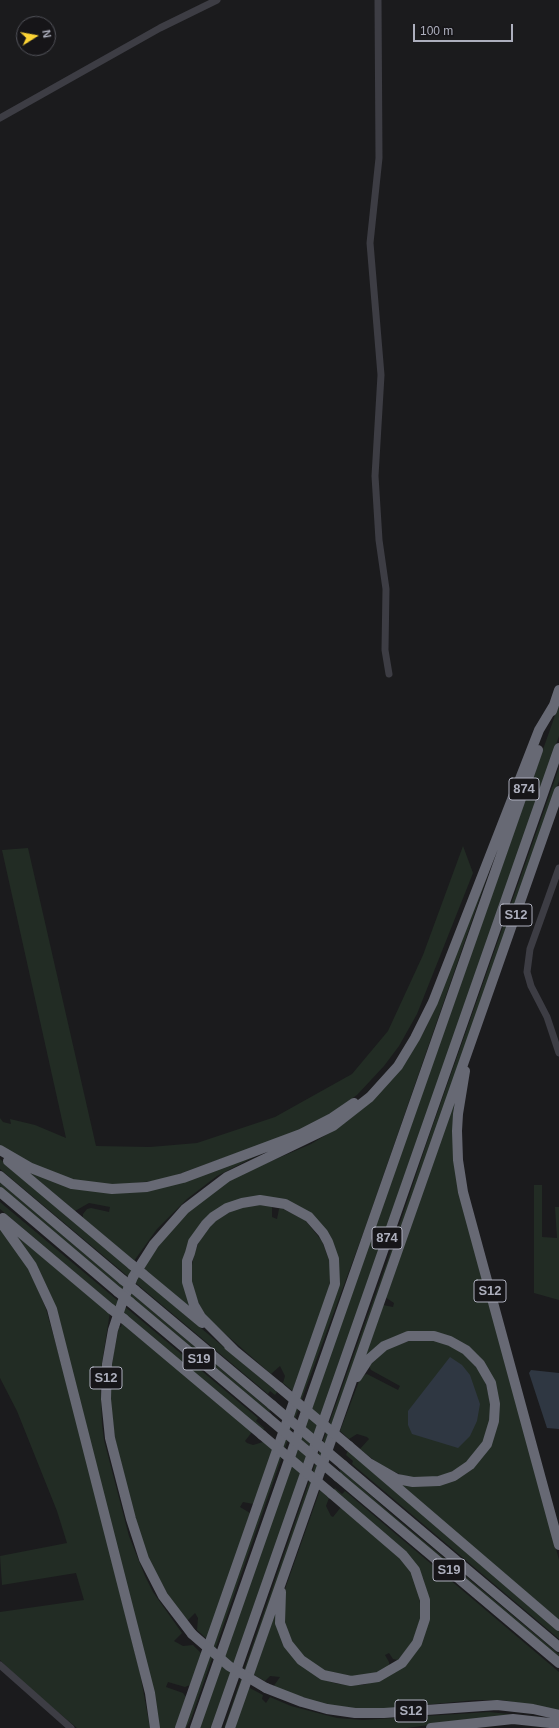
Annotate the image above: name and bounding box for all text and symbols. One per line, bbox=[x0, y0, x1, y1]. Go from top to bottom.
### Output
north arrow bbox=[16, 16, 56, 56]
scale bar bbox=[415, 16, 515, 42]
text: 100 m bbox=[420, 24, 453, 38]
text: N bbox=[40, 29, 53, 39]
road number: 874 bbox=[509, 778, 539, 800]
road number: S12 bbox=[500, 904, 532, 926]
road number: 874 bbox=[372, 1227, 402, 1249]
road number: S12 bbox=[474, 1280, 506, 1302]
road number: S19 bbox=[183, 1348, 215, 1370]
road number: S12 bbox=[90, 1367, 122, 1389]
road number: S19 bbox=[433, 1559, 465, 1581]
road number: S12 bbox=[395, 1700, 427, 1722]

